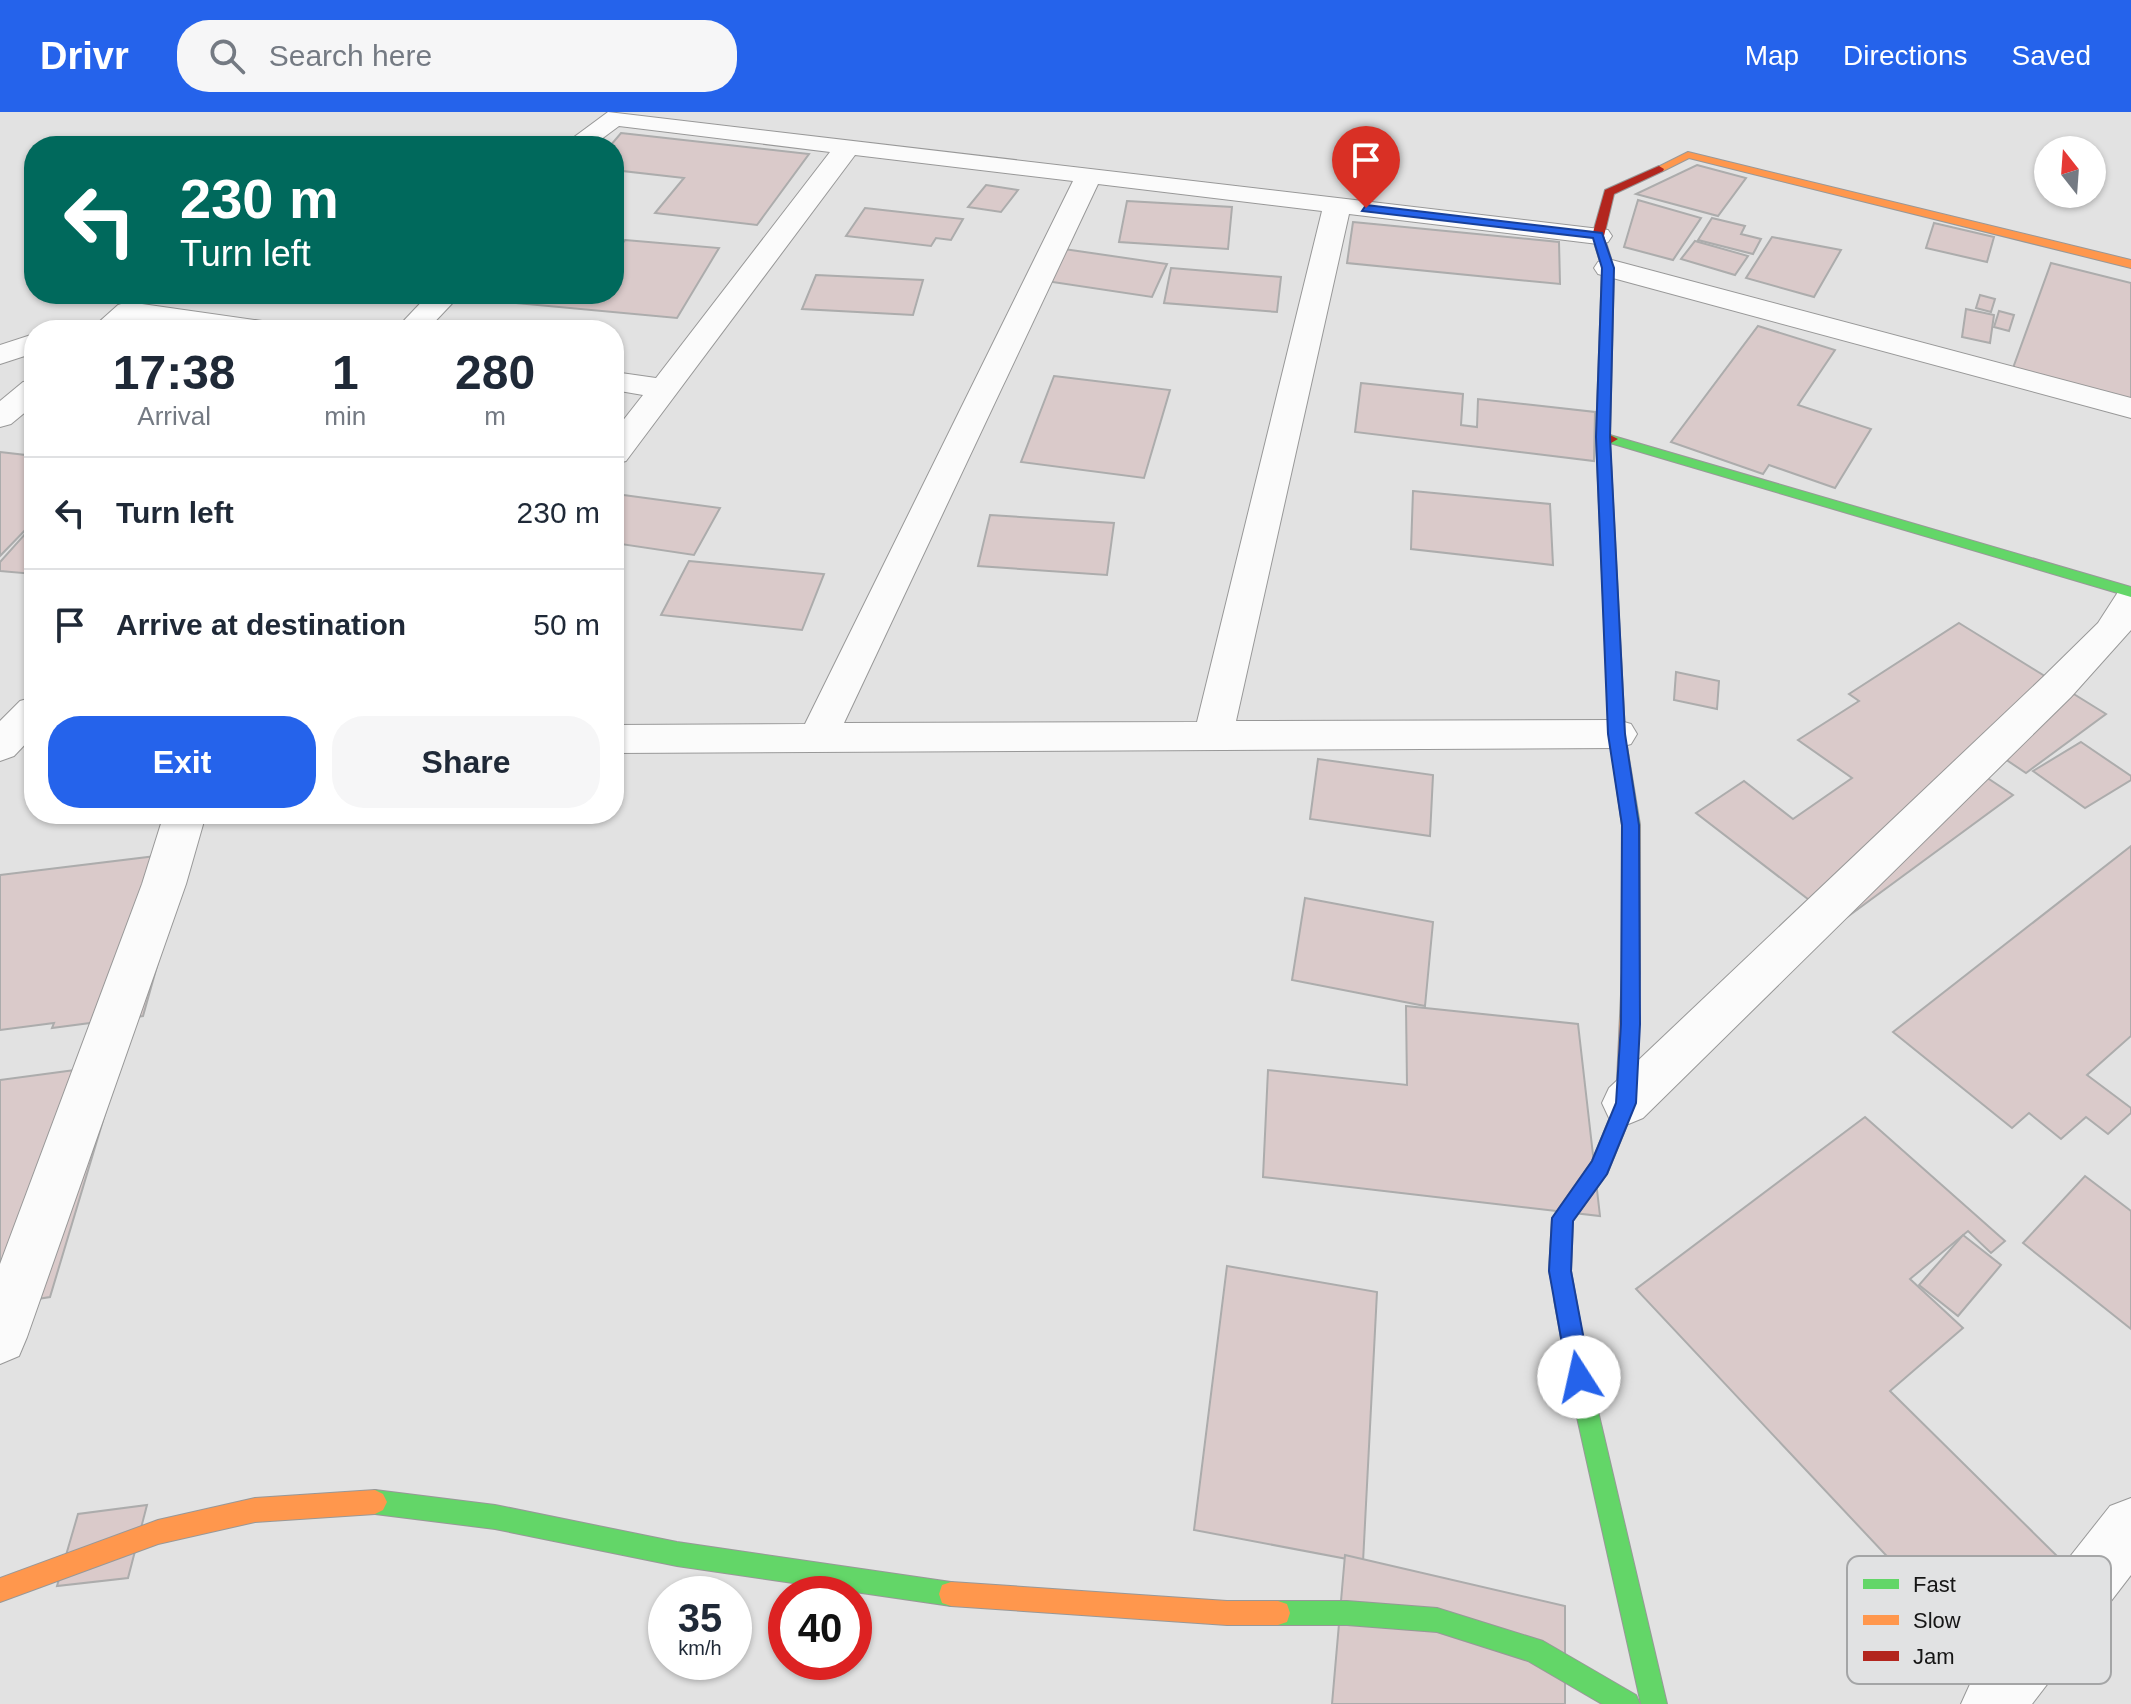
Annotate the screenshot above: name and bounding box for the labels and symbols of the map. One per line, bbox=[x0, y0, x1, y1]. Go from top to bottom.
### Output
pin bbox=[1332, 126, 1400, 208]
north arrow bbox=[2034, 136, 2106, 208]
position arrow bbox=[1537, 1335, 1621, 1419]
legend bbox=[1847, 1556, 2111, 1684]
text: Fast bbox=[1913, 1572, 1956, 1597]
speed limit sign: 40 bbox=[768, 1576, 872, 1680]
text: Slow bbox=[1913, 1608, 1961, 1633]
text: Jam bbox=[1913, 1644, 1955, 1669]

